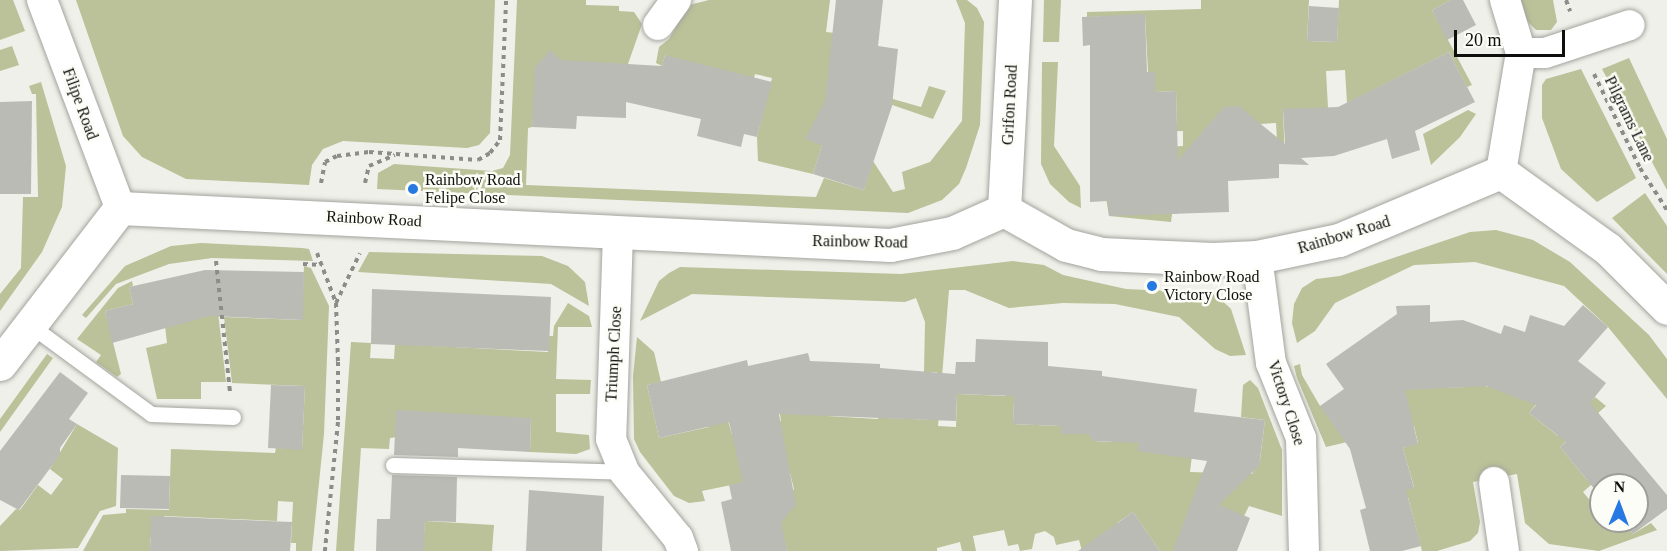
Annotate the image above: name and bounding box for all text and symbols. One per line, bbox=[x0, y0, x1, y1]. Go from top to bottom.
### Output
scale bar bbox=[1457, 18, 1568, 56]
text: 20 m bbox=[1465, 30, 1502, 50]
street label: Grifon Road bbox=[998, 64, 1022, 146]
street label: Filipe Road bbox=[58, 65, 102, 143]
street label: Pilgrams Lane bbox=[1600, 73, 1658, 165]
place label: Rainbow Road Felipe Close bbox=[425, 170, 521, 208]
marker: Rainbow Road Felipe Close bbox=[406, 182, 420, 196]
street label: Rainbow Road bbox=[326, 207, 422, 231]
street label: Rainbow Road bbox=[1296, 212, 1392, 258]
street label: Rainbow Road bbox=[812, 232, 908, 252]
place label: Rainbow Road Victory Close bbox=[1164, 267, 1260, 305]
marker: Rainbow Road Victory Close bbox=[1145, 279, 1159, 293]
street label: Triumph Close bbox=[602, 306, 626, 402]
street label: Victory Close bbox=[1263, 358, 1309, 448]
north arrow bbox=[1589, 473, 1649, 533]
text: N bbox=[1613, 478, 1625, 495]

